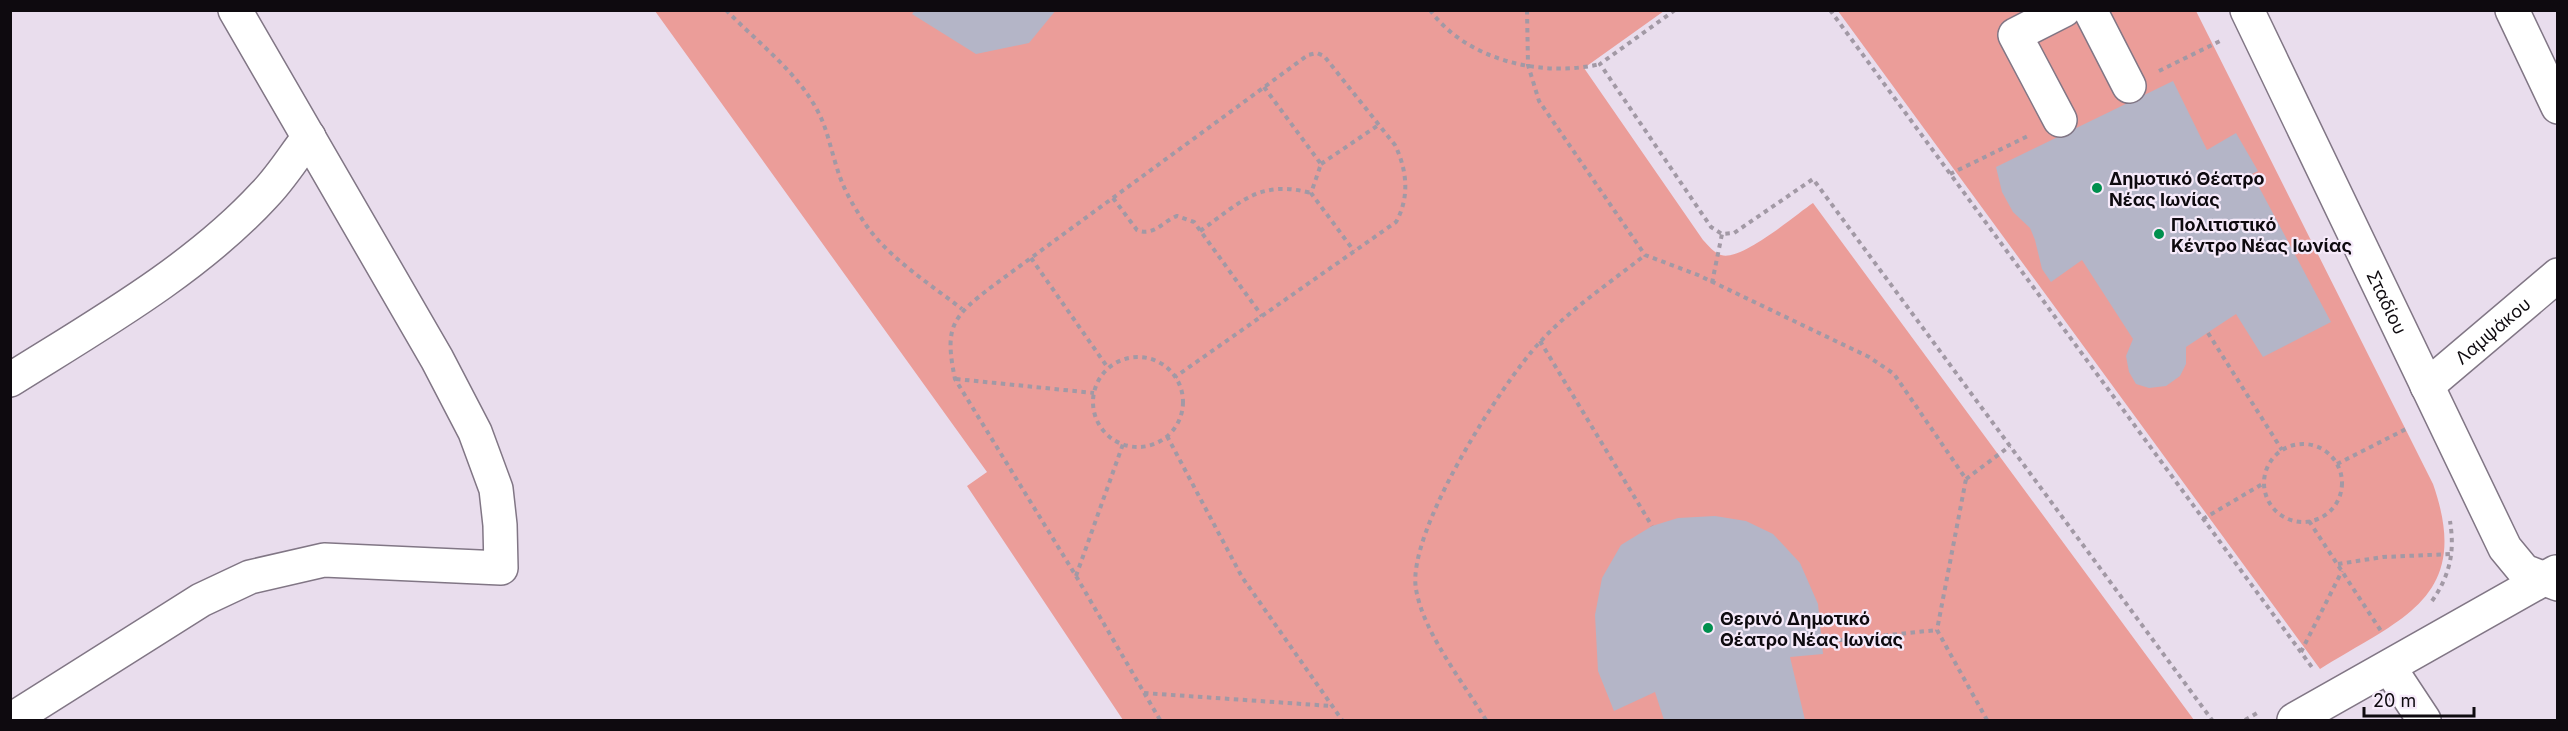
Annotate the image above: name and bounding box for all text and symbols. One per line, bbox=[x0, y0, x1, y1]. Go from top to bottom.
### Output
place label: Δημοτικό Θέατρο Νέας Ιωνίας bbox=[2109, 168, 2265, 210]
marker: Δημοτικό Θέατρο Νέας Ιωνίας bbox=[2090, 181, 2104, 195]
place label: Πολιτιστικό Κέντρο Νέας Ιωνίας bbox=[2171, 214, 2352, 256]
marker: Πολιτιστικό Κέντρο Νέας Ιωνίας bbox=[2152, 227, 2166, 241]
street label: Σταδίου bbox=[2363, 267, 2411, 337]
street label: Λαμψάκου bbox=[2451, 293, 2534, 368]
place label: Θερινό Δημοτικό Θέατρο Νέας Ιωνίας bbox=[1720, 608, 1903, 650]
marker: Θερινό Δημοτικό Θέατρο Νέας Ιωνίας bbox=[1701, 621, 1715, 635]
scale bar bbox=[2364, 680, 2474, 718]
text: 20 m bbox=[2373, 690, 2416, 711]

